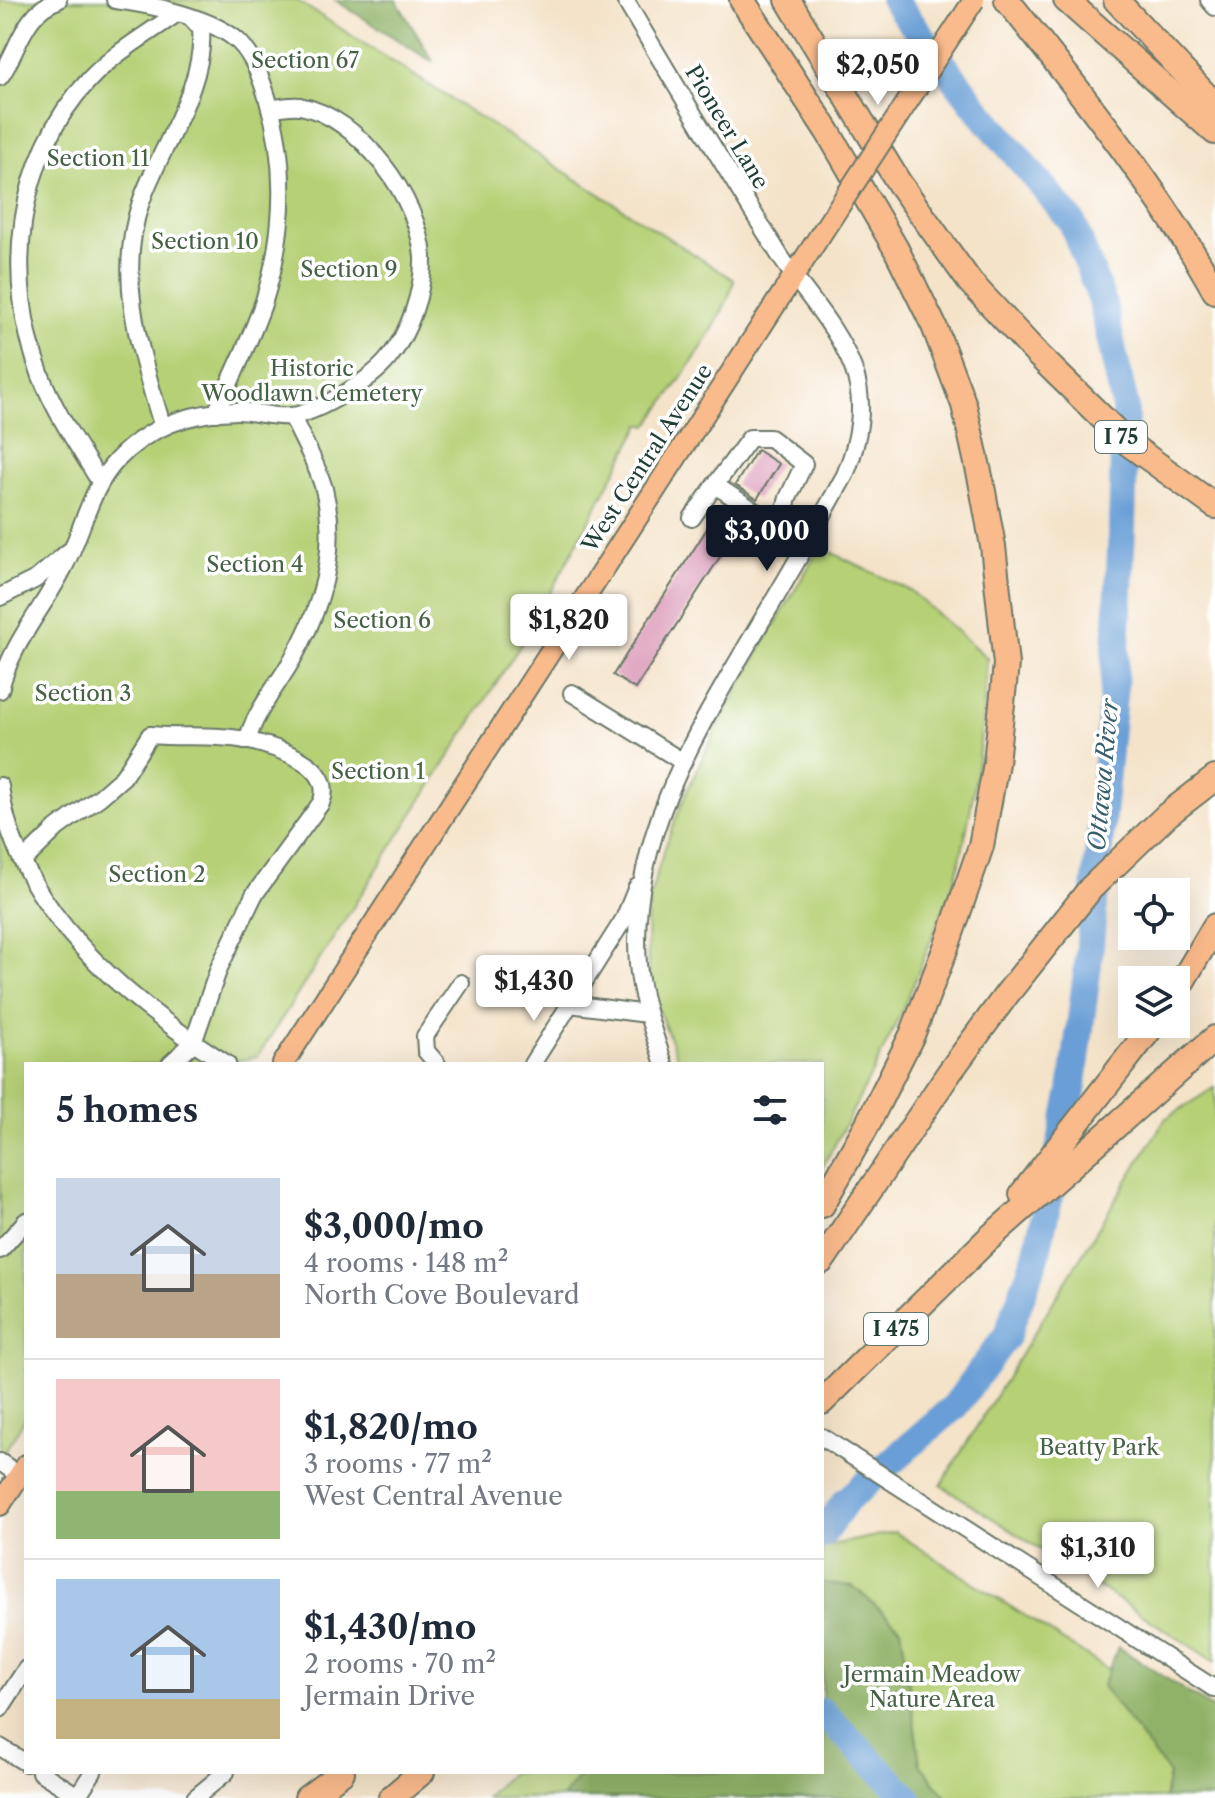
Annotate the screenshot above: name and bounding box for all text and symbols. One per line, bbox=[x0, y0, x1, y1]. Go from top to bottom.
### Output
pin: $2,050 bbox=[813, 39, 943, 107]
park label: Section 67 bbox=[251, 47, 359, 74]
text: $2,050 bbox=[836, 49, 920, 81]
street label: Pioneer Lane bbox=[679, 60, 775, 194]
park label: Section 11 bbox=[46, 145, 150, 172]
park label: Section 10 bbox=[151, 228, 259, 255]
park label: Section 9 bbox=[300, 256, 398, 283]
park label: Historic Woodlawn Cemetery bbox=[200, 355, 424, 407]
street label: West Central Avenue bbox=[576, 359, 718, 558]
road number: I 75 bbox=[1095, 421, 1147, 453]
pin: $3,000 bbox=[702, 505, 832, 573]
text: $3,000 bbox=[724, 515, 810, 547]
park label: Section 4 bbox=[206, 551, 304, 578]
pin: $1,820 bbox=[504, 594, 634, 662]
text: $1,820 bbox=[528, 604, 610, 636]
park label: Section 6 bbox=[333, 607, 431, 634]
park label: Section 3 bbox=[35, 680, 131, 707]
water label: Ottawa River bbox=[1082, 696, 1124, 852]
park label: Section 1 bbox=[331, 758, 425, 785]
park label: Section 2 bbox=[108, 861, 206, 888]
map controls bbox=[1118, 878, 1190, 1038]
button: locate bbox=[1118, 878, 1190, 950]
pin: $1,430 bbox=[469, 955, 599, 1023]
text: $1,430 bbox=[494, 965, 574, 997]
button: layers bbox=[1118, 966, 1190, 1038]
icon: filters bbox=[748, 1088, 792, 1132]
text: 5 homes bbox=[56, 1089, 198, 1131]
text: $3,000/mo bbox=[304, 1205, 484, 1247]
icon: home bbox=[120, 1210, 216, 1306]
text: 4 rooms · 148 m² bbox=[304, 1247, 508, 1279]
text: North Cove Boulevard bbox=[304, 1279, 580, 1311]
road number: I 475 bbox=[864, 1313, 928, 1345]
text: $1,820/mo bbox=[304, 1406, 478, 1448]
icon: home bbox=[120, 1411, 216, 1507]
park label: Beatty Park bbox=[1039, 1434, 1160, 1461]
text: 3 rooms · 77 m² bbox=[304, 1448, 492, 1480]
text: West Central Avenue bbox=[304, 1480, 563, 1512]
pin: $1,310 bbox=[1033, 1522, 1163, 1590]
text: $1,310 bbox=[1060, 1532, 1136, 1564]
text: $1,430/mo bbox=[304, 1606, 476, 1648]
icon: home bbox=[120, 1611, 216, 1707]
text: 2 rooms · 70 m² bbox=[304, 1648, 496, 1680]
park label: Jermain Meadow Nature Area bbox=[840, 1661, 1022, 1713]
text: Jermain Drive bbox=[304, 1680, 475, 1712]

